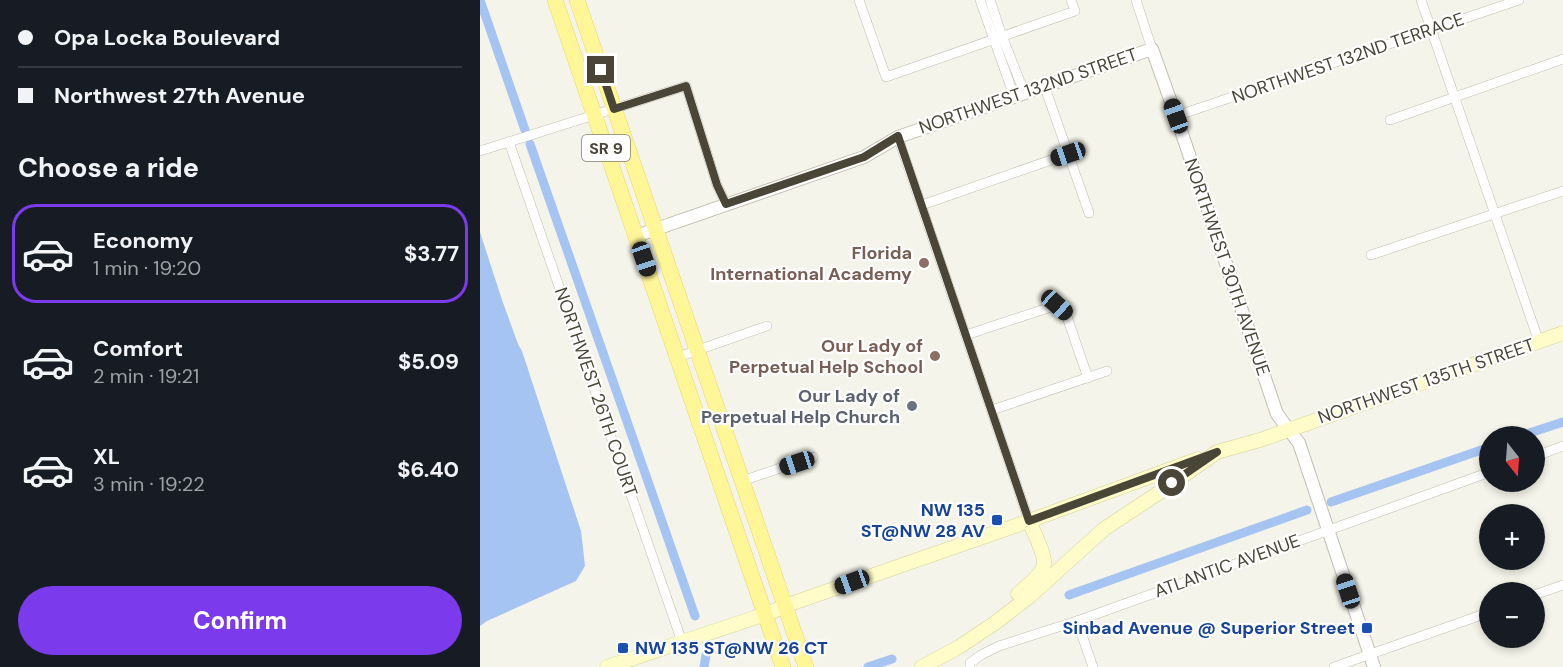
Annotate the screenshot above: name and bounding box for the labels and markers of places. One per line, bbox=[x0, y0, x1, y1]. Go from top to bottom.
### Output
place label: Florida International Academy bbox=[710, 241, 912, 286]
marker: Florida International Academy bbox=[917, 256, 931, 270]
place label: Our Lady of Perpetual Help School bbox=[729, 334, 923, 379]
marker: Our Lady of Perpetual Help School bbox=[928, 349, 942, 363]
place label: Our Lady of Perpetual Help Church bbox=[701, 384, 900, 429]
marker: Our Lady of Perpetual Help Church bbox=[905, 399, 919, 413]
place label: NW 135 ST@NW 28 AV bbox=[861, 498, 985, 543]
marker: NW 135 ST@NW 28 AV bbox=[990, 513, 1004, 527]
place label: Sinbad Avenue @ Superior Street bbox=[1062, 616, 1355, 640]
marker: Sinbad Avenue @ Superior Street bbox=[1360, 621, 1374, 635]
place label: NW 135 ST@NW 26 CT bbox=[635, 636, 828, 660]
marker: NW 135 ST@NW 26 CT bbox=[616, 641, 630, 655]

